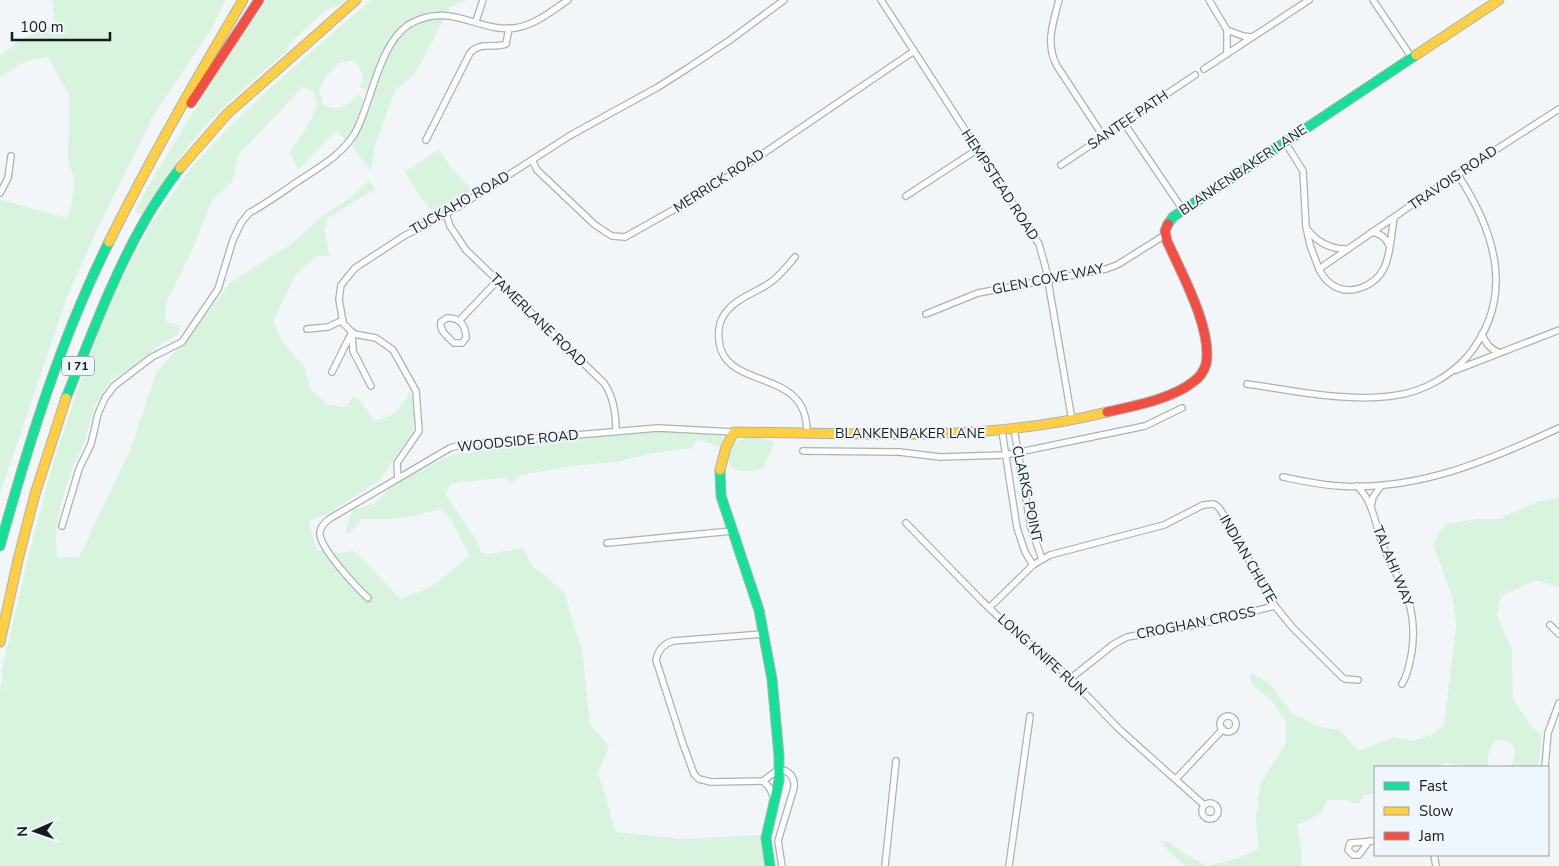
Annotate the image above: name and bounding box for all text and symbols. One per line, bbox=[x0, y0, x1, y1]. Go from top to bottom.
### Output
scale bar bbox=[12, 10, 110, 42]
text: 100 m bbox=[20, 17, 64, 37]
street label: SANTEE PATH bbox=[1084, 86, 1172, 154]
street label: BLANKENBAKER LANE bbox=[1175, 120, 1311, 220]
street label: HEMPSTEAD ROAD bbox=[957, 126, 1043, 244]
street label: TRAVOIS ROAD bbox=[1405, 141, 1501, 215]
street label: MERRICK ROAD bbox=[670, 145, 768, 217]
street label: TUCKAHO ROAD bbox=[407, 167, 513, 239]
street label: GLEN COVE WAY bbox=[991, 259, 1106, 299]
street label: TAMERLANE ROAD bbox=[486, 269, 590, 371]
road number: I 71 bbox=[62, 356, 94, 376]
street label: BLANKENBAKER LANE bbox=[835, 424, 985, 443]
street label: WOODSIDE ROAD bbox=[456, 425, 580, 457]
street label: CLARKS POINT bbox=[1007, 444, 1047, 545]
street label: INDIAN CHUTE bbox=[1215, 511, 1281, 607]
street label: TALAHI WAY bbox=[1368, 523, 1418, 610]
street label: CROGHAN CROSS bbox=[1135, 602, 1258, 644]
street label: LONG KNIFE RUN bbox=[993, 610, 1091, 700]
legend bbox=[1374, 766, 1549, 856]
text: Fast bbox=[1419, 776, 1448, 796]
text: Slow bbox=[1419, 801, 1454, 821]
north arrow bbox=[10, 806, 60, 856]
text: N bbox=[13, 826, 32, 837]
text: Jam bbox=[1418, 826, 1445, 846]

